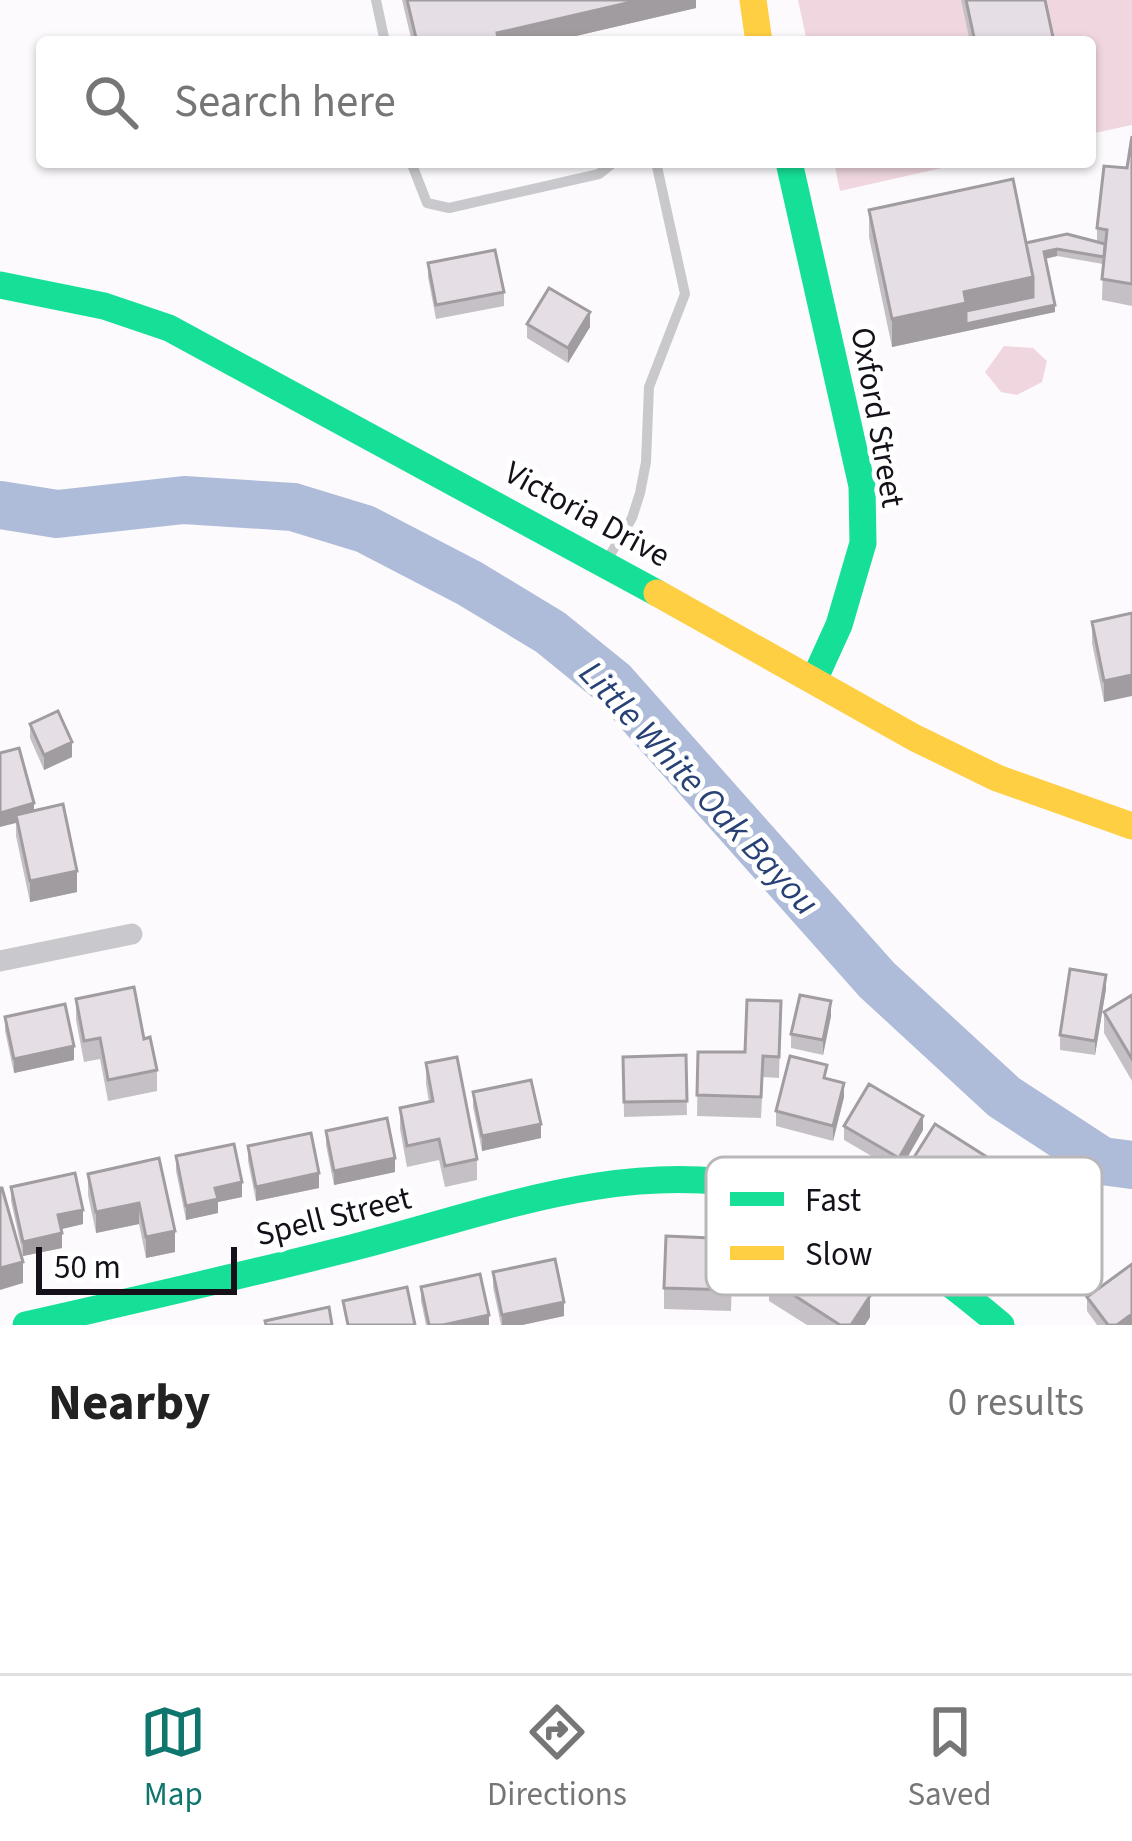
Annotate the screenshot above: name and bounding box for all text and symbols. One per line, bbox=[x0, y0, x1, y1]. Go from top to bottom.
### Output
search box bbox=[36, 36, 1096, 168]
icon: search bbox=[78, 69, 144, 135]
text: Search here bbox=[174, 70, 396, 134]
street label: Oxford Street bbox=[839, 324, 916, 511]
street label: Victoria Drive bbox=[496, 449, 679, 579]
water label: Little White Oak Bayou bbox=[567, 649, 831, 927]
legend bbox=[706, 1157, 1102, 1295]
street label: Spell Street bbox=[251, 1174, 416, 1258]
text: Fast bbox=[805, 1177, 861, 1224]
text: Slow bbox=[805, 1231, 873, 1278]
scale bar bbox=[36, 1241, 237, 1294]
text: 50 m bbox=[54, 1244, 121, 1291]
text: Nearby bbox=[48, 1367, 210, 1439]
text: 0 results bbox=[948, 1375, 1084, 1431]
tab: Map bbox=[140, 1699, 206, 1818]
tab: Directions bbox=[487, 1699, 627, 1818]
tab: Saved bbox=[907, 1699, 992, 1818]

